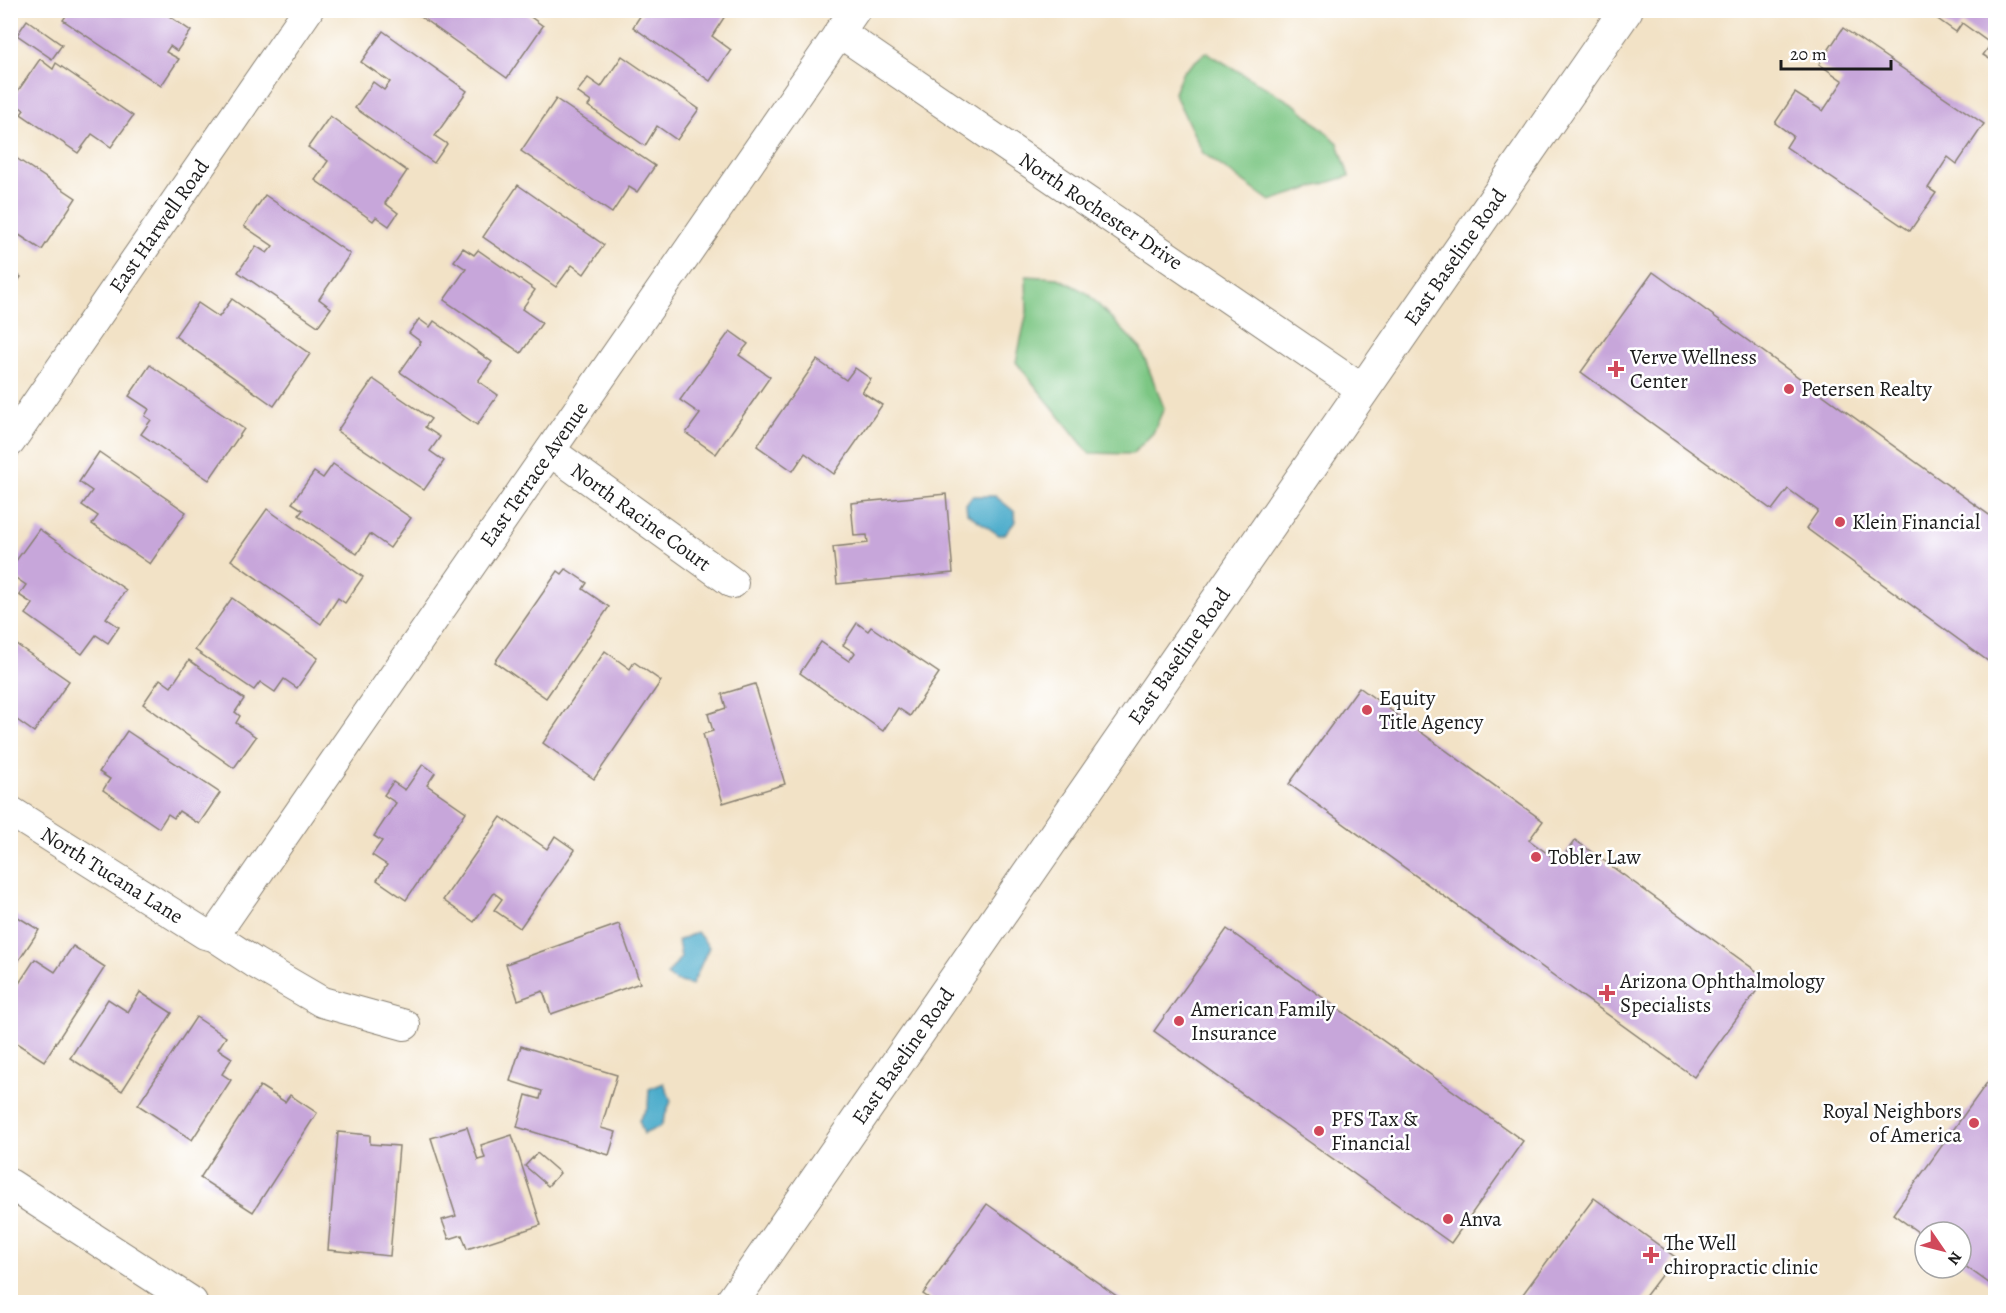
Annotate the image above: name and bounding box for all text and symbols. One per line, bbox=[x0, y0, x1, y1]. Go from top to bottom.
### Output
scale bar bbox=[1781, 33, 1890, 71]
text: 20 m bbox=[1790, 42, 1827, 66]
street label: North Rochester Drive bbox=[1014, 146, 1188, 276]
street label: East Harwell Road bbox=[103, 153, 216, 298]
street label: East Baseline Road bbox=[1397, 182, 1513, 331]
place label: Verve Wellness Center bbox=[1629, 343, 1757, 395]
marker: Verve Wellness Center bbox=[1607, 360, 1625, 378]
place label: Petersen Realty bbox=[1801, 375, 1932, 403]
marker: Petersen Realty bbox=[1782, 382, 1796, 396]
street label: East Terrace Avenue bbox=[473, 396, 595, 552]
street label: North Racine Court bbox=[565, 457, 717, 577]
place label: Klein Financial bbox=[1852, 508, 1980, 536]
marker: Klein Financial bbox=[1833, 515, 1847, 529]
street label: East Baseline Road bbox=[1121, 581, 1237, 730]
place label: Equity Title Agency bbox=[1379, 684, 1484, 736]
marker: Equity Title Agency bbox=[1360, 703, 1374, 717]
street label: North Tucana Lane bbox=[35, 820, 189, 930]
place label: Tobler Law bbox=[1548, 843, 1641, 871]
marker: Tobler Law bbox=[1529, 850, 1543, 864]
place label: Arizona Ophthalmology Specialists bbox=[1619, 967, 1825, 1019]
street label: East Baseline Road bbox=[845, 981, 961, 1130]
marker: Arizona Ophthalmology Specialists bbox=[1598, 984, 1616, 1002]
place label: American Family Insurance bbox=[1190, 995, 1336, 1047]
marker: American Family Insurance bbox=[1172, 1014, 1186, 1028]
place label: Royal Neighbors of America bbox=[1822, 1097, 1962, 1149]
place label: PFS Tax & Financial bbox=[1331, 1105, 1418, 1157]
marker: Royal Neighbors of America bbox=[1967, 1116, 1981, 1130]
marker: PFS Tax & Financial bbox=[1312, 1124, 1326, 1138]
place label: Anva bbox=[1459, 1205, 1502, 1233]
marker: Anva bbox=[1441, 1212, 1455, 1226]
north arrow bbox=[1913, 1220, 1973, 1280]
place label: The Well chiropractic clinic bbox=[1664, 1229, 1818, 1281]
marker: The Well chiropractic clinic bbox=[1642, 1246, 1660, 1264]
text: N bbox=[1942, 1247, 1967, 1269]

